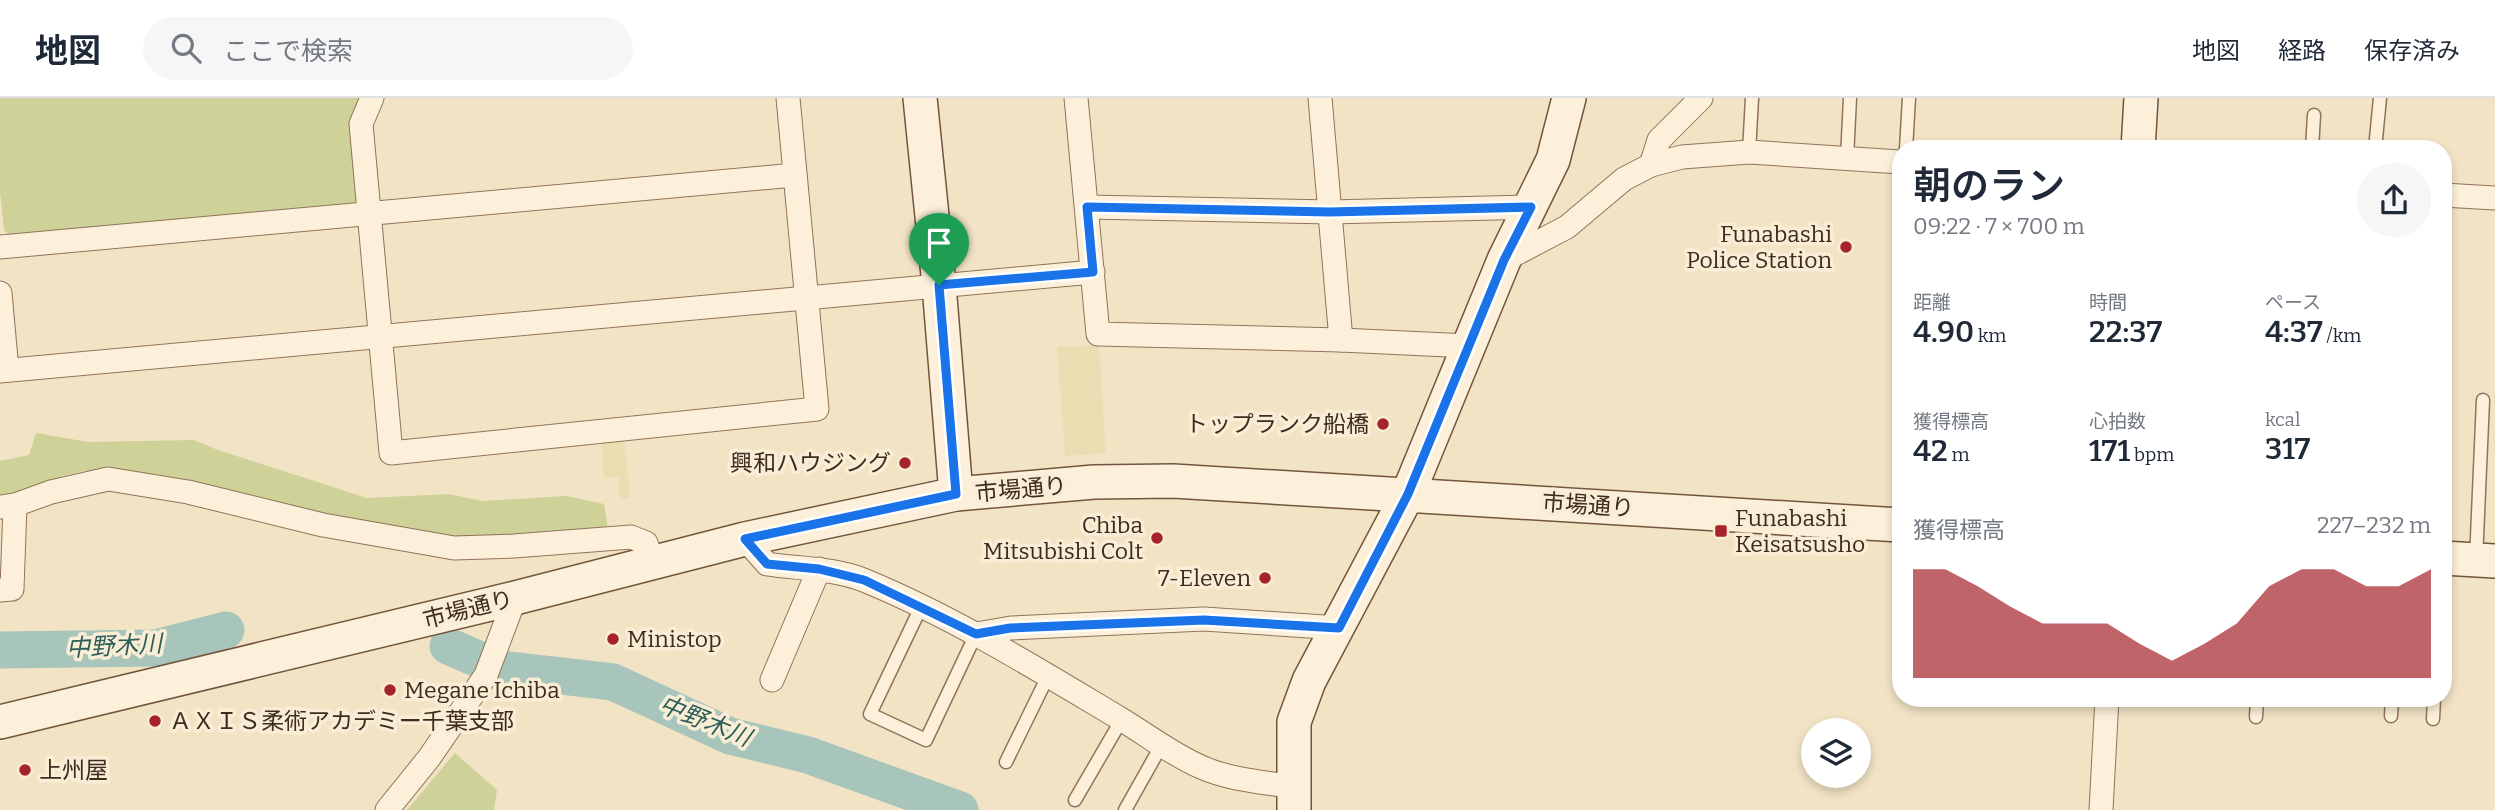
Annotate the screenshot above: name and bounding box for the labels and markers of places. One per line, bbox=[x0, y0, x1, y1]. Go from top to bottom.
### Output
pin bbox=[909, 213, 969, 285]
place label: Funabashi Police Station bbox=[1686, 220, 1832, 274]
marker: Funabashi Police Station bbox=[1838, 239, 1854, 255]
place label: トップランク船橋 bbox=[1185, 410, 1369, 438]
marker: トップランク船橋 bbox=[1375, 416, 1391, 432]
place label: 興和ハウジング bbox=[730, 449, 891, 477]
marker: 興和ハウジング bbox=[897, 455, 913, 471]
place label: Funabashi Keisatsusho bbox=[1735, 504, 1865, 558]
place label: Chiba Mitsubishi Colt bbox=[983, 511, 1143, 565]
marker: Funabashi Keisatsusho bbox=[1713, 523, 1729, 539]
marker: Chiba Mitsubishi Colt bbox=[1149, 530, 1165, 546]
place label: 7-Eleven bbox=[1158, 564, 1251, 592]
marker: 7-Eleven bbox=[1257, 570, 1273, 586]
place label: Ministop bbox=[627, 625, 722, 653]
marker: Ministop bbox=[605, 631, 621, 647]
place label: Megane Ichiba bbox=[404, 676, 560, 704]
marker: Megane Ichiba bbox=[382, 682, 398, 698]
place label: ＡＸＩＳ柔術アカデミー千葉支部 bbox=[169, 707, 514, 735]
marker: ＡＸＩＳ柔術アカデミー千葉支部 bbox=[147, 713, 163, 729]
place label: 上州屋 bbox=[39, 756, 108, 784]
marker: 上州屋 bbox=[17, 762, 33, 778]

